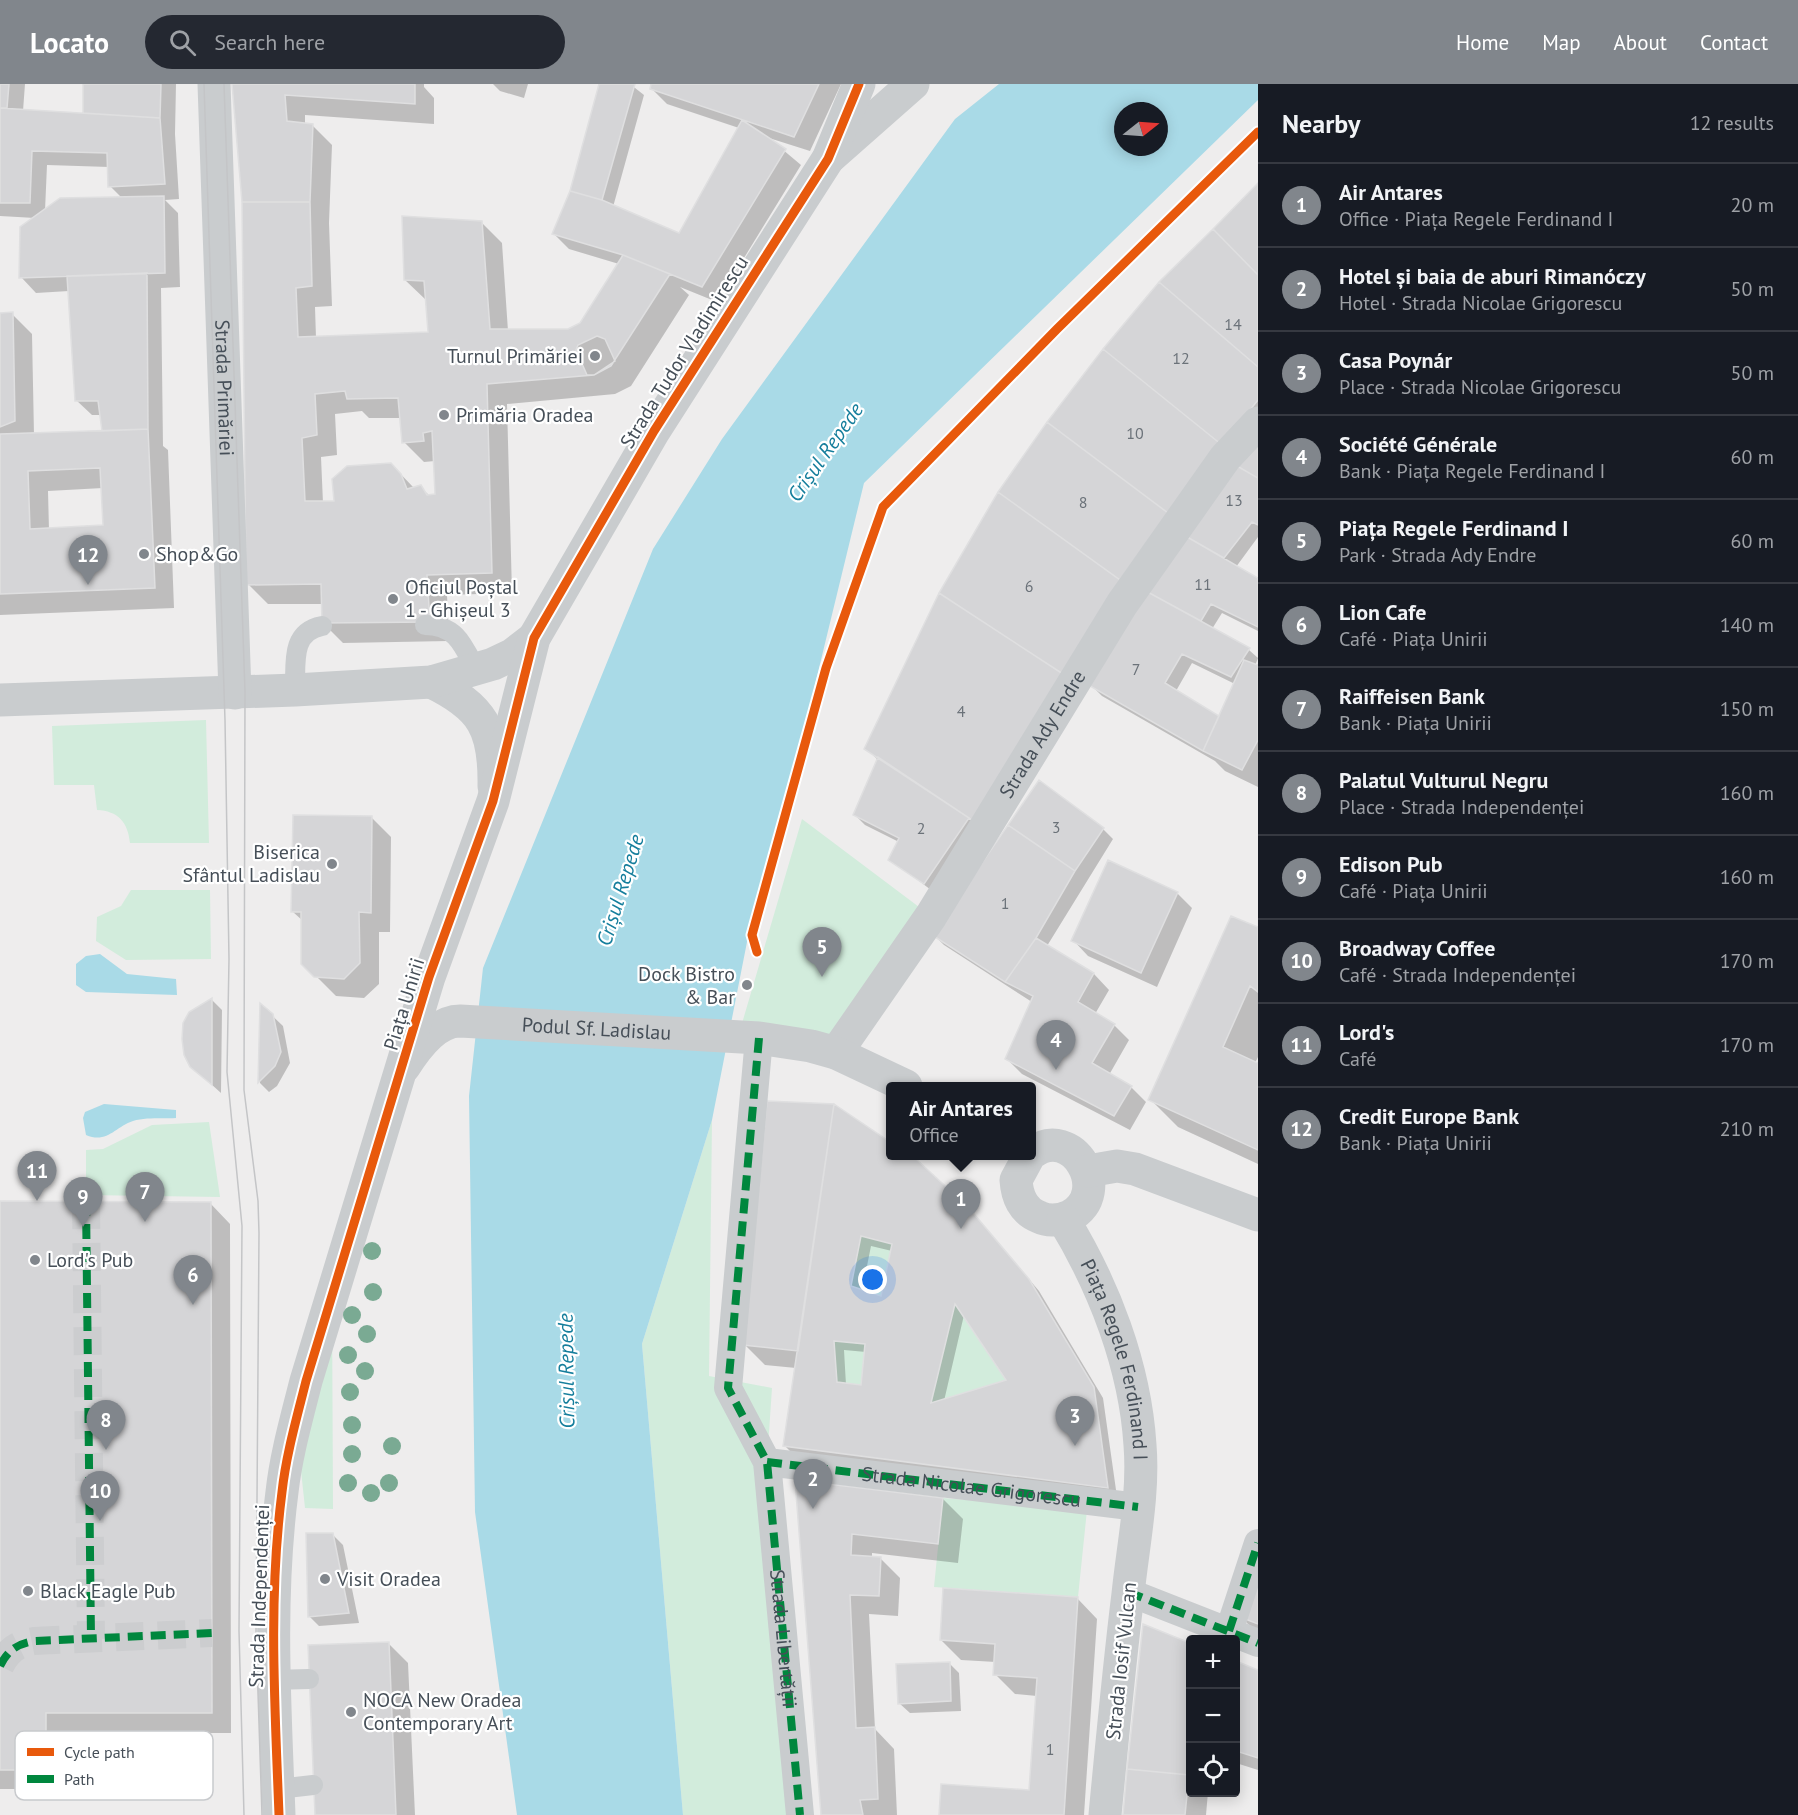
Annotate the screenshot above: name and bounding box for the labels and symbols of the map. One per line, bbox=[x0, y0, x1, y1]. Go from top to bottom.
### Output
north arrow bbox=[1114, 102, 1168, 156]
street label: Strada Tudor Vladimirescu bbox=[614, 251, 754, 453]
house number: 14 bbox=[1224, 314, 1242, 334]
street label: Strada Primăriei bbox=[209, 319, 240, 457]
place label: Turnul Primăriei bbox=[447, 343, 583, 369]
house number: 12 bbox=[1172, 348, 1190, 368]
marker: Turnul Primăriei bbox=[588, 349, 602, 363]
water label: Crișul Repede bbox=[781, 397, 869, 507]
place label: Primăria Oradea bbox=[456, 402, 593, 428]
marker: Primăria Oradea bbox=[437, 408, 451, 422]
house number: 10 bbox=[1126, 423, 1144, 443]
house number: 13 bbox=[1225, 490, 1243, 510]
house number: 8 bbox=[1079, 492, 1087, 512]
pin: 12 bbox=[68, 536, 107, 585]
place label: Shop&Go bbox=[156, 541, 238, 567]
marker: Shop&Go bbox=[137, 547, 151, 561]
place label: Oficiul Poștal 1 - Ghișeul 3 bbox=[405, 574, 518, 623]
house number: 11 bbox=[1194, 574, 1212, 594]
house number: 6 bbox=[1025, 576, 1033, 596]
marker: Oficiul Poștal 1 - Ghișeul 3 bbox=[386, 592, 400, 606]
house number: 7 bbox=[1132, 659, 1140, 679]
street label: Strada Ady Endre bbox=[993, 665, 1091, 803]
house number: 4 bbox=[957, 701, 966, 721]
house number: 3 bbox=[1052, 817, 1060, 837]
house number: 2 bbox=[917, 818, 925, 838]
water label: Crișul Repede bbox=[590, 831, 650, 949]
place label: Biserica Sfântul Ladislau bbox=[182, 839, 320, 888]
marker: Biserica Sfântul Ladislau bbox=[325, 857, 339, 871]
house number: 1 bbox=[1001, 893, 1009, 913]
pin: 5 bbox=[802, 928, 842, 977]
street label: Piața Unirii bbox=[378, 955, 430, 1053]
place label: Dock Bistro & Bar bbox=[638, 961, 735, 1010]
marker: Dock Bistro & Bar bbox=[740, 978, 754, 992]
street label: Podul Sf. Ladislau bbox=[521, 1012, 672, 1046]
pin: 4 bbox=[1036, 1020, 1076, 1070]
pin: 11 bbox=[18, 1152, 57, 1201]
pin: 7 bbox=[126, 1172, 164, 1222]
pin: 9 bbox=[64, 1178, 103, 1227]
pin: 1 bbox=[942, 1180, 980, 1229]
place label: Lord's Pub bbox=[47, 1247, 133, 1273]
marker: Lord's Pub bbox=[28, 1253, 42, 1267]
street label: Piața Regele Ferdinand I bbox=[1075, 1255, 1154, 1461]
pin: 6 bbox=[174, 1256, 212, 1305]
your location bbox=[858, 1265, 887, 1294]
water label: Crișul Repede bbox=[551, 1313, 581, 1429]
pin: 3 bbox=[1056, 1396, 1094, 1446]
pin: 8 bbox=[86, 1400, 126, 1450]
pin: 2 bbox=[794, 1460, 832, 1509]
street label: Strada Nicolae Grigorescu bbox=[860, 1461, 1083, 1513]
pin: 10 bbox=[80, 1472, 120, 1521]
street label: Strada Independenței bbox=[243, 1504, 275, 1688]
place label: Visit Oradea bbox=[336, 1566, 441, 1592]
street label: Strada Libertății bbox=[764, 1568, 803, 1708]
marker: Visit Oradea bbox=[318, 1572, 332, 1586]
place label: Black Eagle Pub bbox=[40, 1578, 176, 1604]
street label: Strada Iosif Vulcan bbox=[1100, 1581, 1142, 1741]
marker: Black Eagle Pub bbox=[21, 1584, 35, 1598]
place label: NOCA New Oradea Contemporary Art bbox=[363, 1687, 521, 1736]
marker: NOCA New Oradea Contemporary Art bbox=[344, 1705, 358, 1719]
legend bbox=[15, 1731, 213, 1800]
house number: 1 bbox=[1046, 1739, 1054, 1759]
text: Cycle path bbox=[64, 1742, 135, 1762]
text: Path bbox=[64, 1769, 95, 1789]

